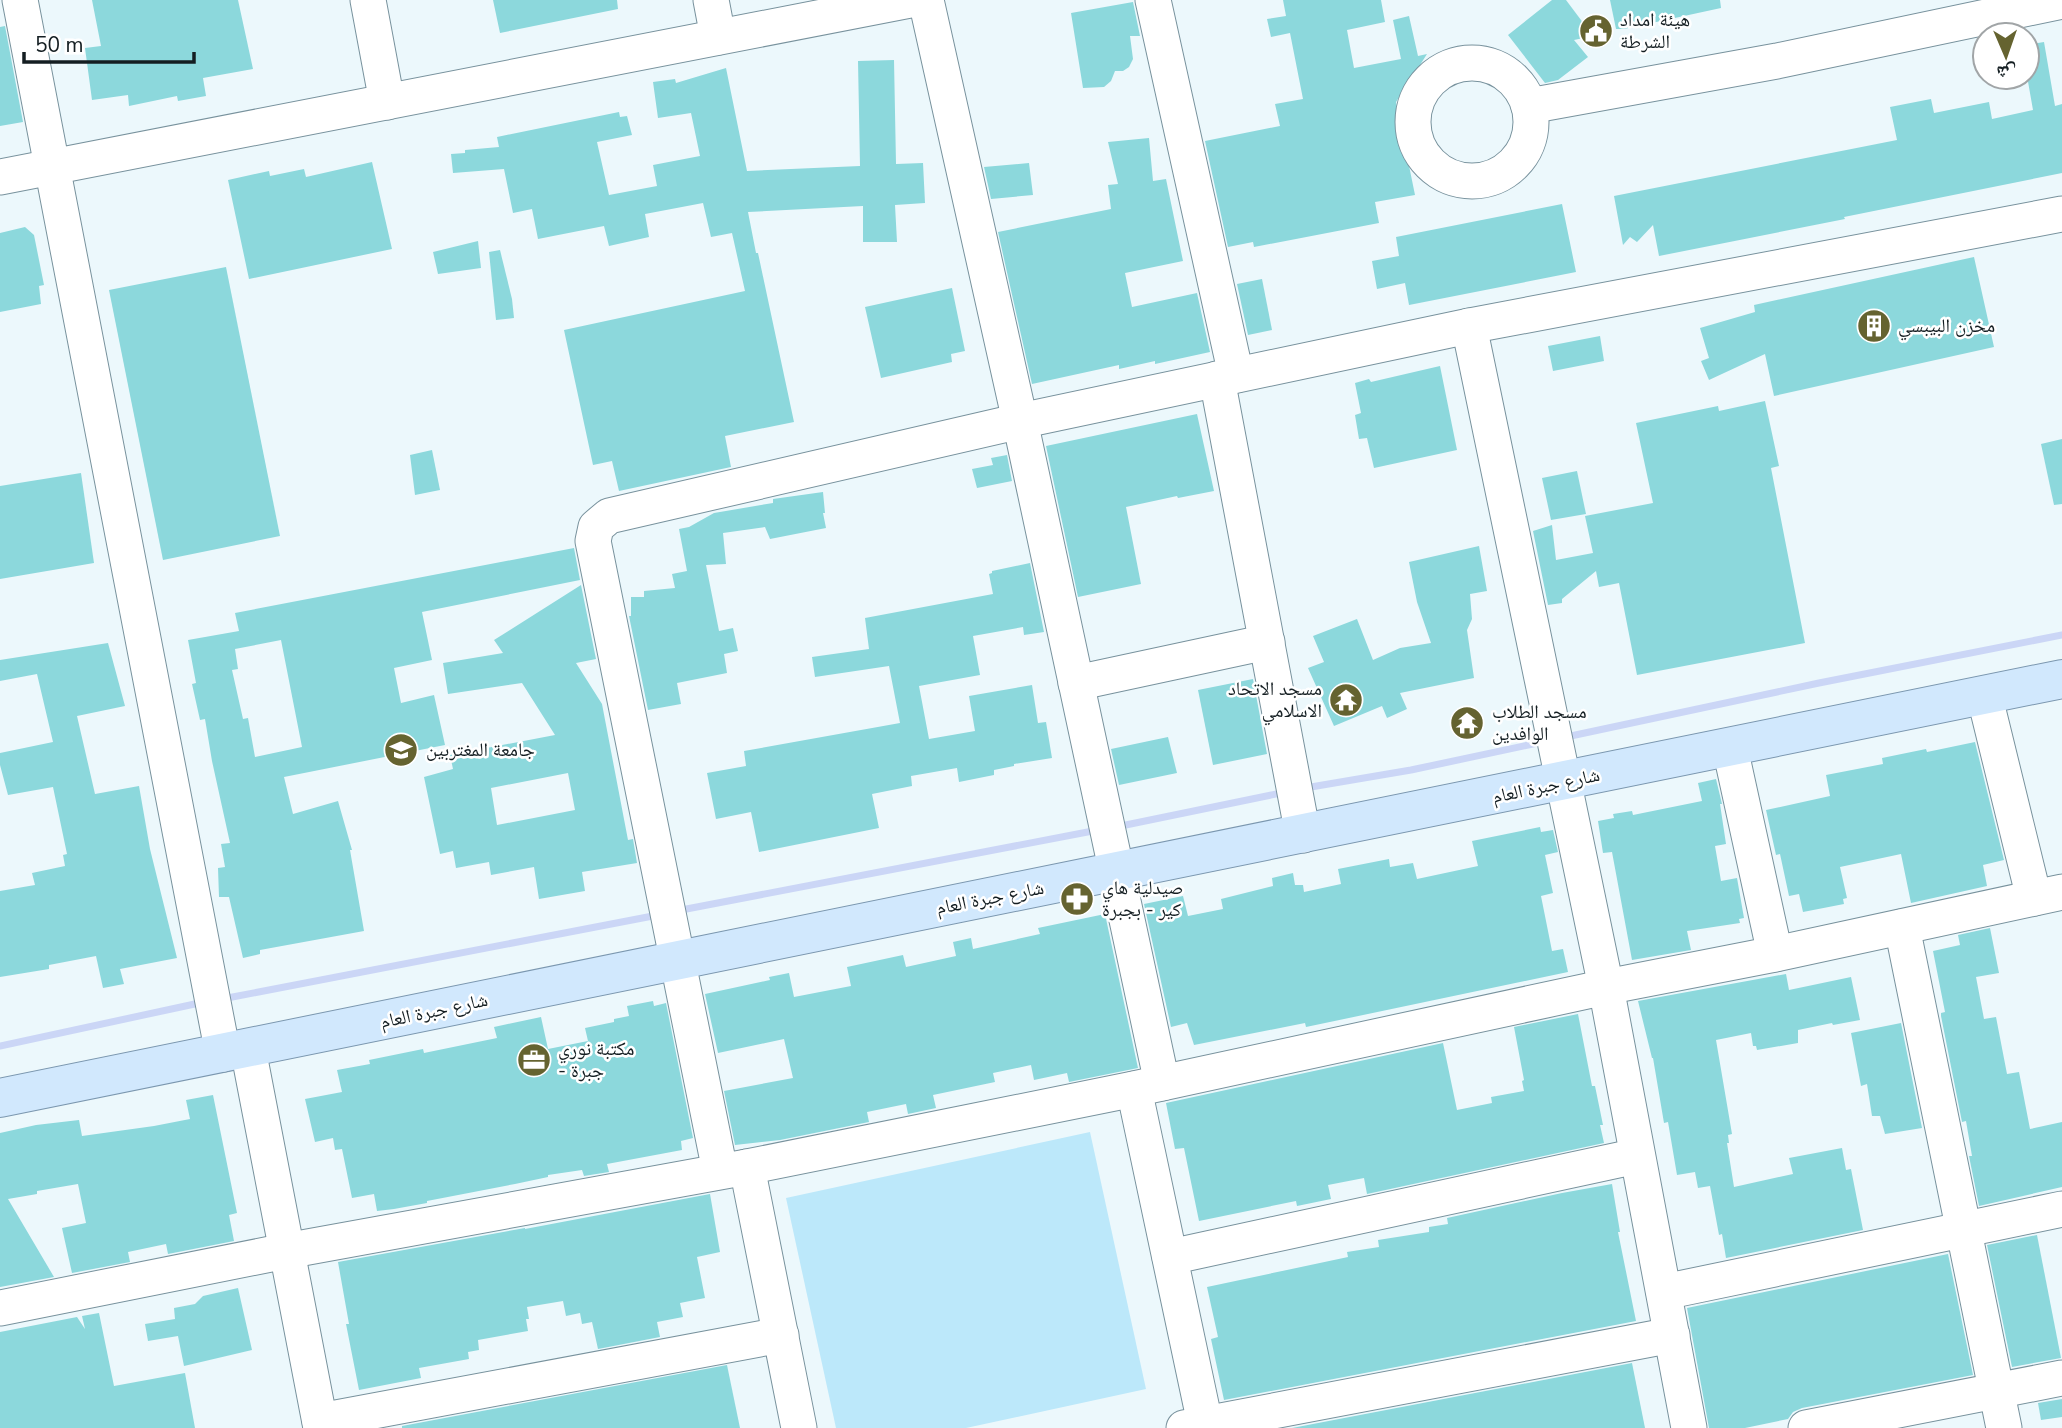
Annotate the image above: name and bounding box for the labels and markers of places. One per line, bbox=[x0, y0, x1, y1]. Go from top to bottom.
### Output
place label: هيئة امداد الشرطة bbox=[1620, 7, 1690, 55]
public building icon: هيئة امداد الشرطة bbox=[1577, 12, 1615, 50]
building icon: مخزن البيبسي bbox=[1855, 307, 1893, 345]
place label: مخزن البيبسي bbox=[1898, 313, 1995, 341]
place label: مسجد الاتحاد الاسلامي bbox=[1228, 676, 1322, 726]
temple icon: مسجد الاتحاد الاسلامي bbox=[1327, 681, 1365, 719]
place label: مسجد الطلاب الوافدين bbox=[1492, 699, 1587, 747]
temple icon: مسجد الطلاب الوافدين bbox=[1448, 704, 1486, 742]
school or university icon: جامعة المغتربين bbox=[382, 731, 420, 769]
place label: جامعة المغتربين bbox=[426, 737, 535, 763]
place label: صيدلية هاي كير - بجبرة bbox=[1102, 875, 1183, 923]
pharmacy icon: صيدلية هاي كير - بجبرة bbox=[1058, 880, 1096, 918]
place label: مكتبة نوري - جبرة bbox=[558, 1036, 634, 1084]
office icon: مكتبة نوري - جبرة bbox=[515, 1041, 553, 1079]

